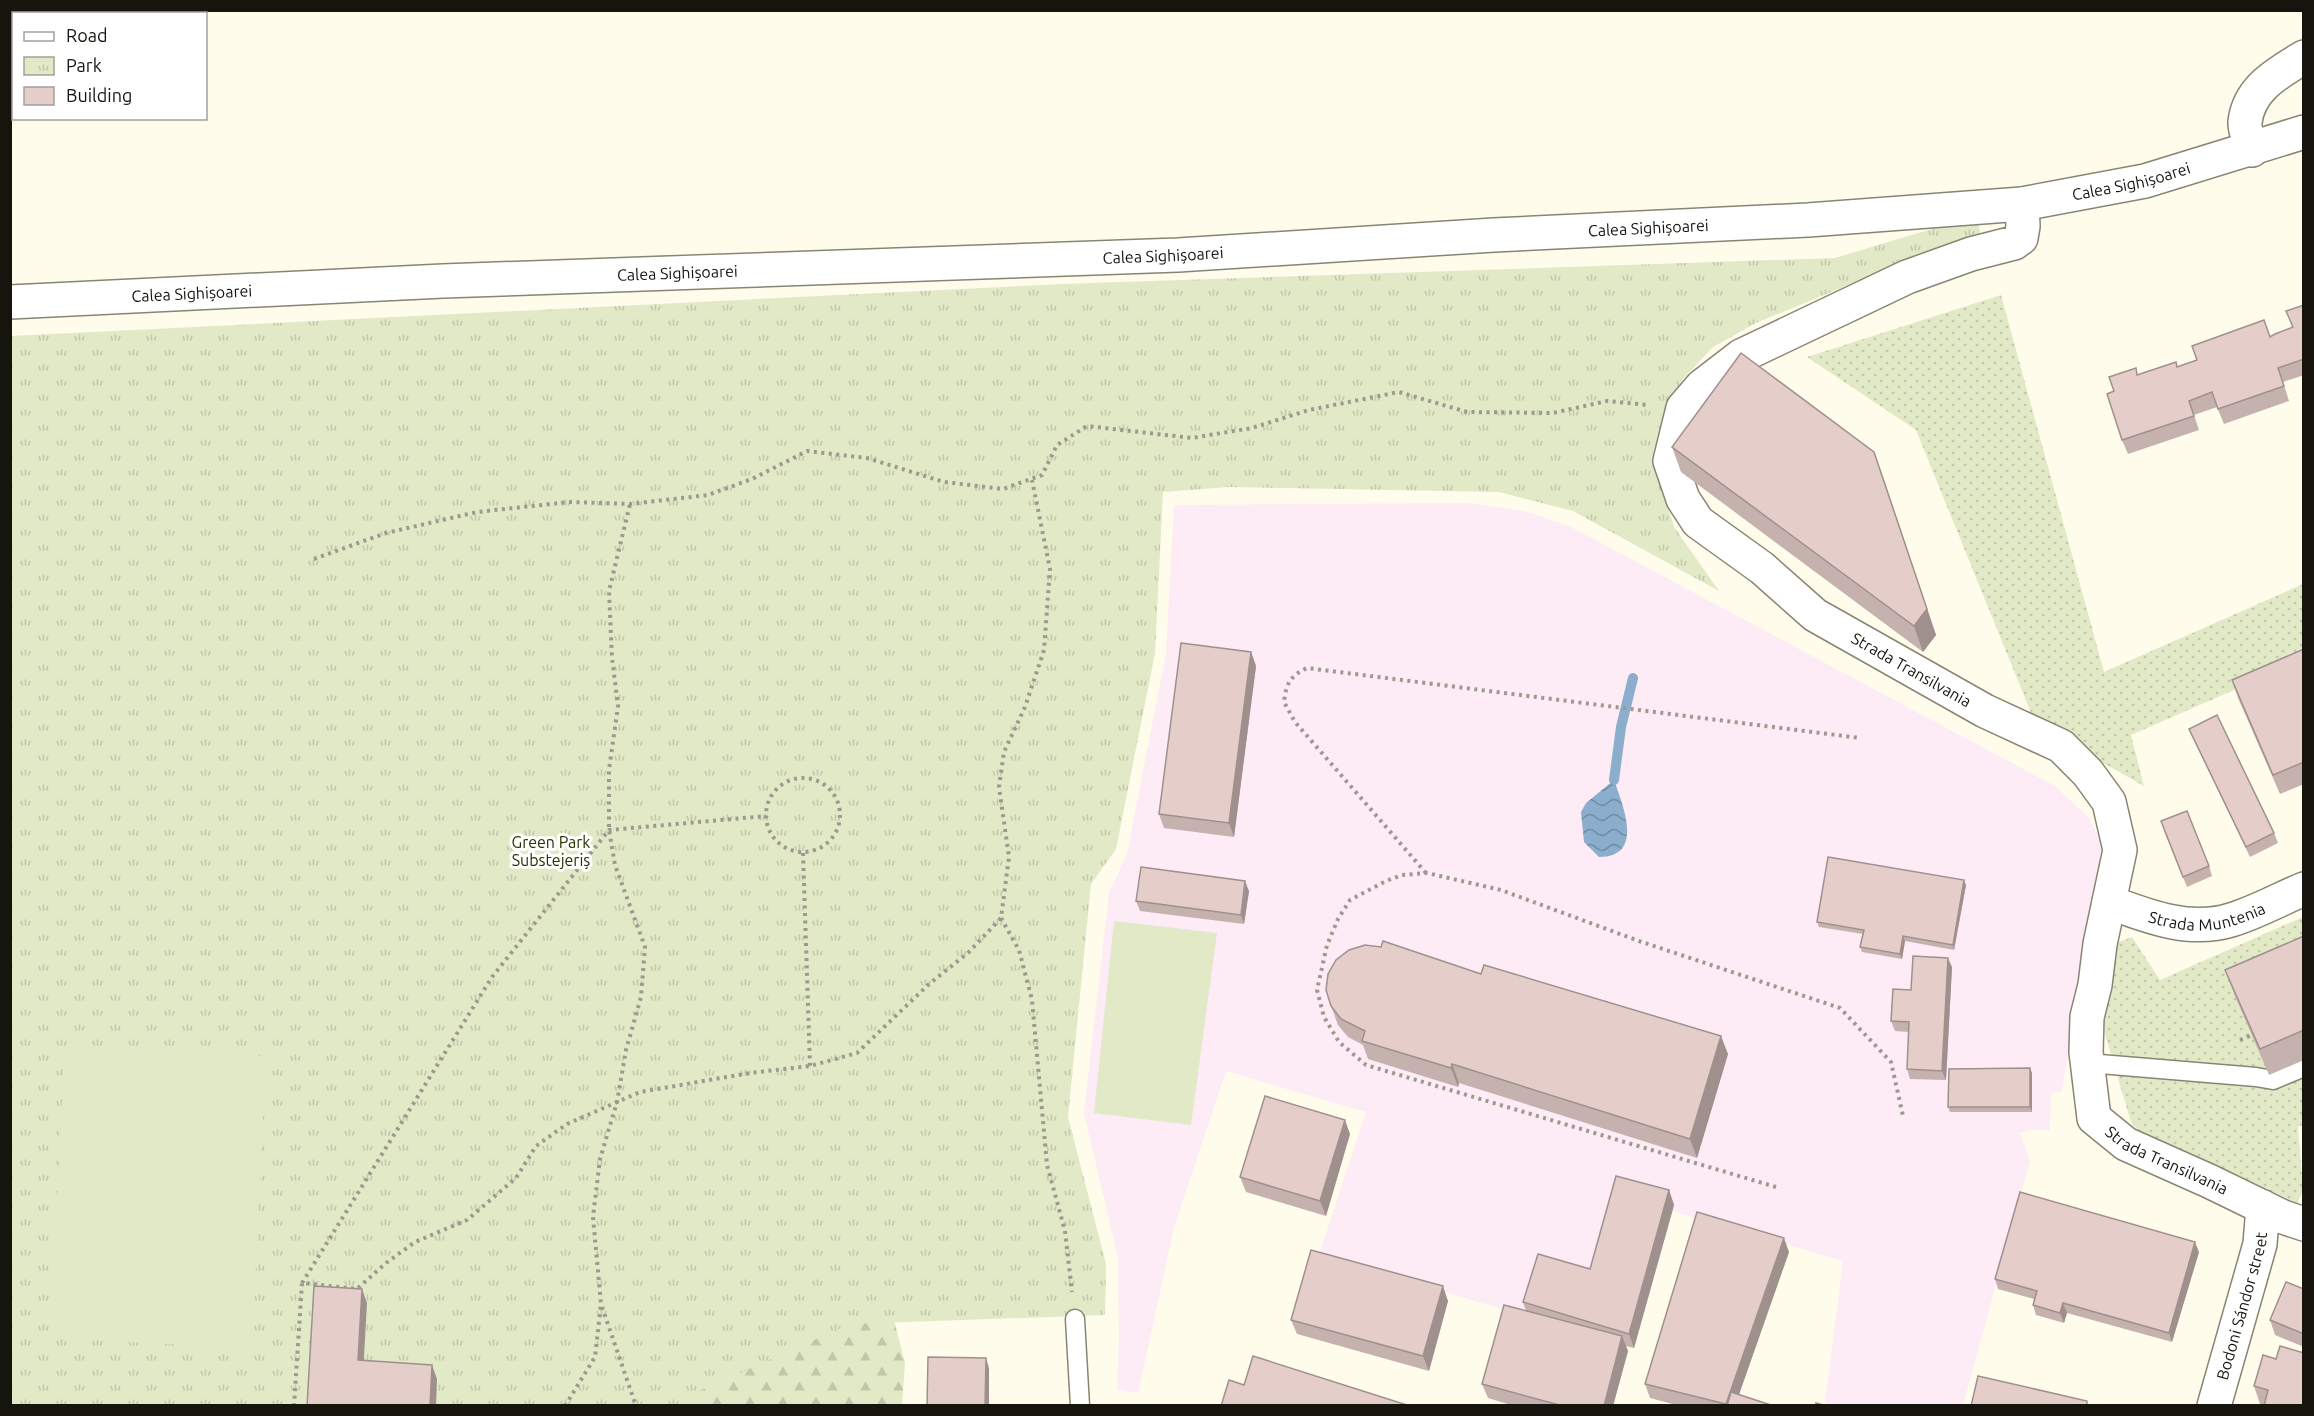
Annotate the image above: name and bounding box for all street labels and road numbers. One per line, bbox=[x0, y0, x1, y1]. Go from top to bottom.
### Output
street label: Calea Sighișoarei bbox=[2070, 159, 2192, 203]
street label: Calea Sighișoarei bbox=[1587, 216, 1709, 240]
street label: Calea Sighișoarei bbox=[1102, 243, 1224, 267]
street label: Calea Sighișoarei bbox=[617, 262, 738, 284]
street label: Calea Sighișoarei bbox=[131, 281, 253, 305]
street label: Strada Transilvania bbox=[1849, 629, 1974, 710]
street label: Strada Muntenia bbox=[2147, 899, 2268, 934]
street label: Strada Transilvania bbox=[2102, 1122, 2231, 1198]
street label: Bodoni Sándor street bbox=[2213, 1231, 2270, 1382]

